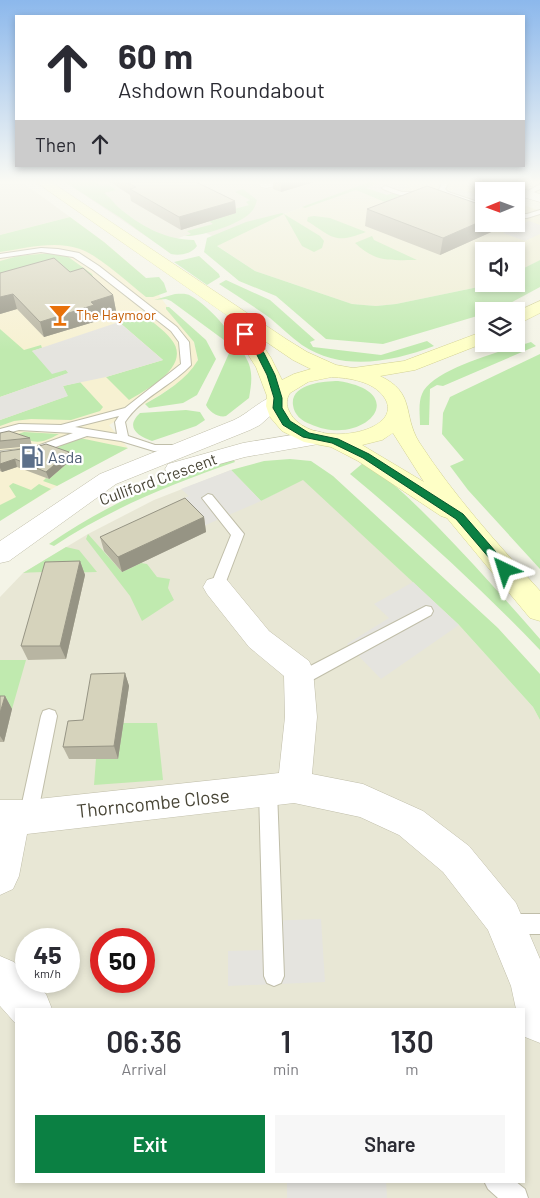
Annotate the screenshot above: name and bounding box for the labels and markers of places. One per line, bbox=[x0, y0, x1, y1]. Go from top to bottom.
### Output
bar icon: The Haymoor bbox=[47, 302, 73, 328]
place label: The Haymoor bbox=[76, 306, 156, 323]
pin bbox=[224, 313, 266, 355]
fuel station icon: Asda bbox=[19, 444, 45, 470]
place label: Asda bbox=[48, 447, 82, 466]

